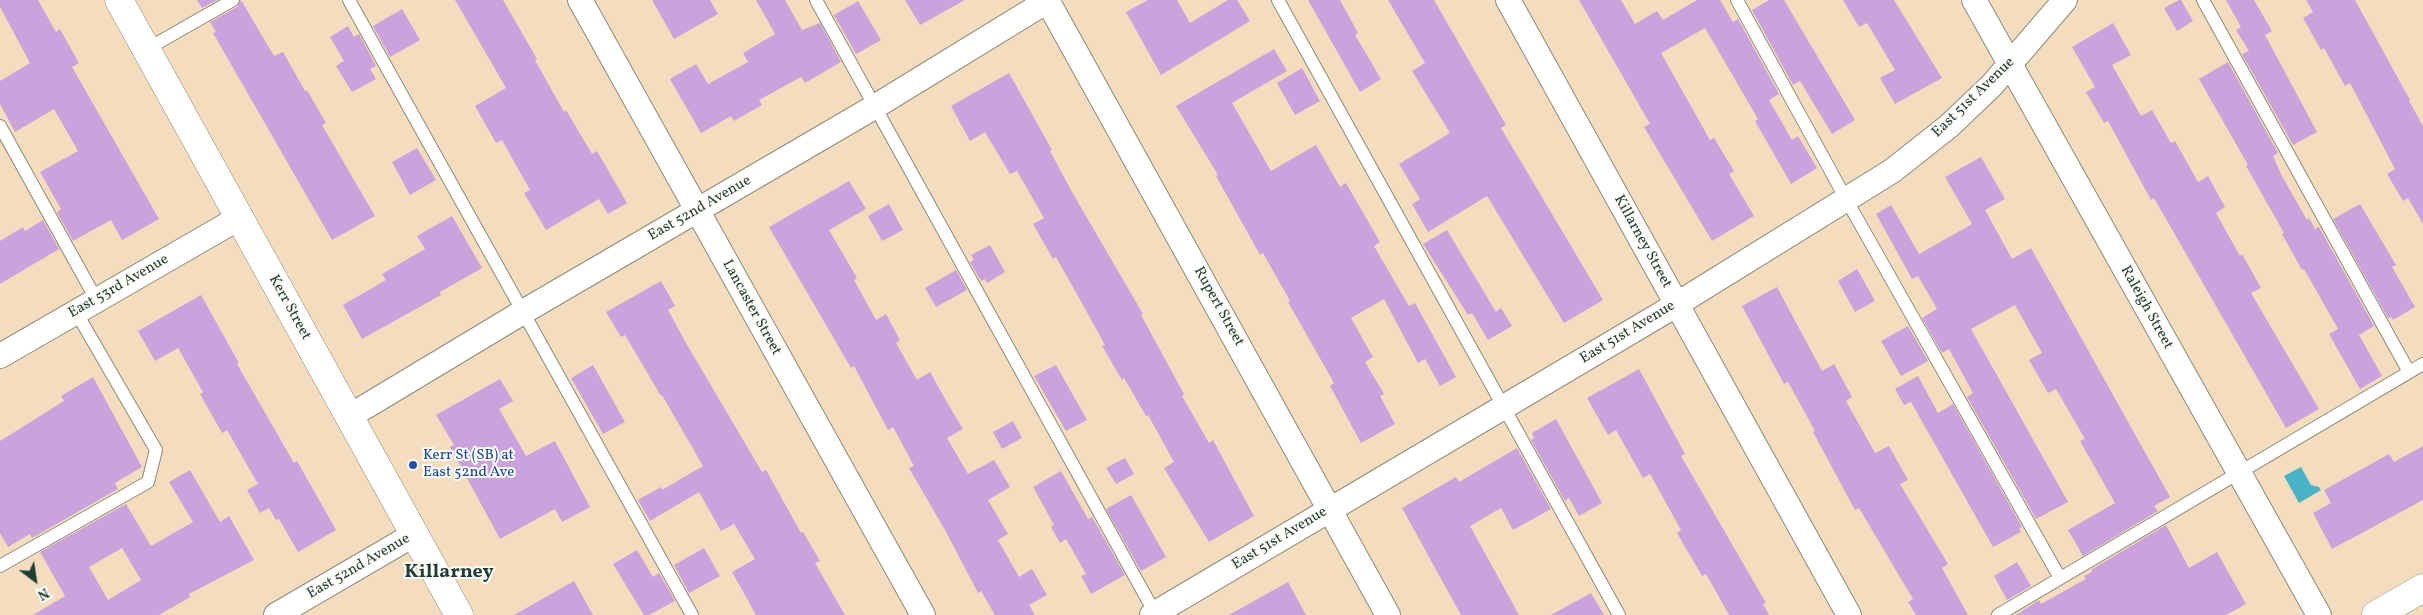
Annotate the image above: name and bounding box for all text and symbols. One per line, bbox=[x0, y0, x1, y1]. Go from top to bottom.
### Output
street label: East 51st Avenue bbox=[1929, 54, 2019, 142]
street label: East 52nd Avenue bbox=[645, 172, 755, 246]
street label: Killarney Street bbox=[1609, 192, 1675, 292]
street label: East 53rd Avenue bbox=[66, 251, 172, 323]
street label: Lancaster Street bbox=[717, 257, 785, 359]
street label: Raleigh Street bbox=[2116, 263, 2176, 353]
street label: Rupert Street bbox=[1189, 264, 1247, 350]
street label: Kerr Street bbox=[264, 272, 314, 344]
street label: East 51st Avenue bbox=[1577, 297, 1679, 369]
place label: Kerr St (SB) at East 52nd Ave bbox=[423, 447, 514, 482]
marker: Kerr St (SB) at East 52nd Ave bbox=[407, 459, 419, 471]
street label: East 51st Avenue bbox=[1229, 503, 1331, 575]
street label: East 52nd Avenue bbox=[304, 530, 414, 604]
north arrow bbox=[10, 555, 60, 605]
district label: Killarney bbox=[404, 561, 494, 585]
text: N bbox=[34, 583, 52, 604]

